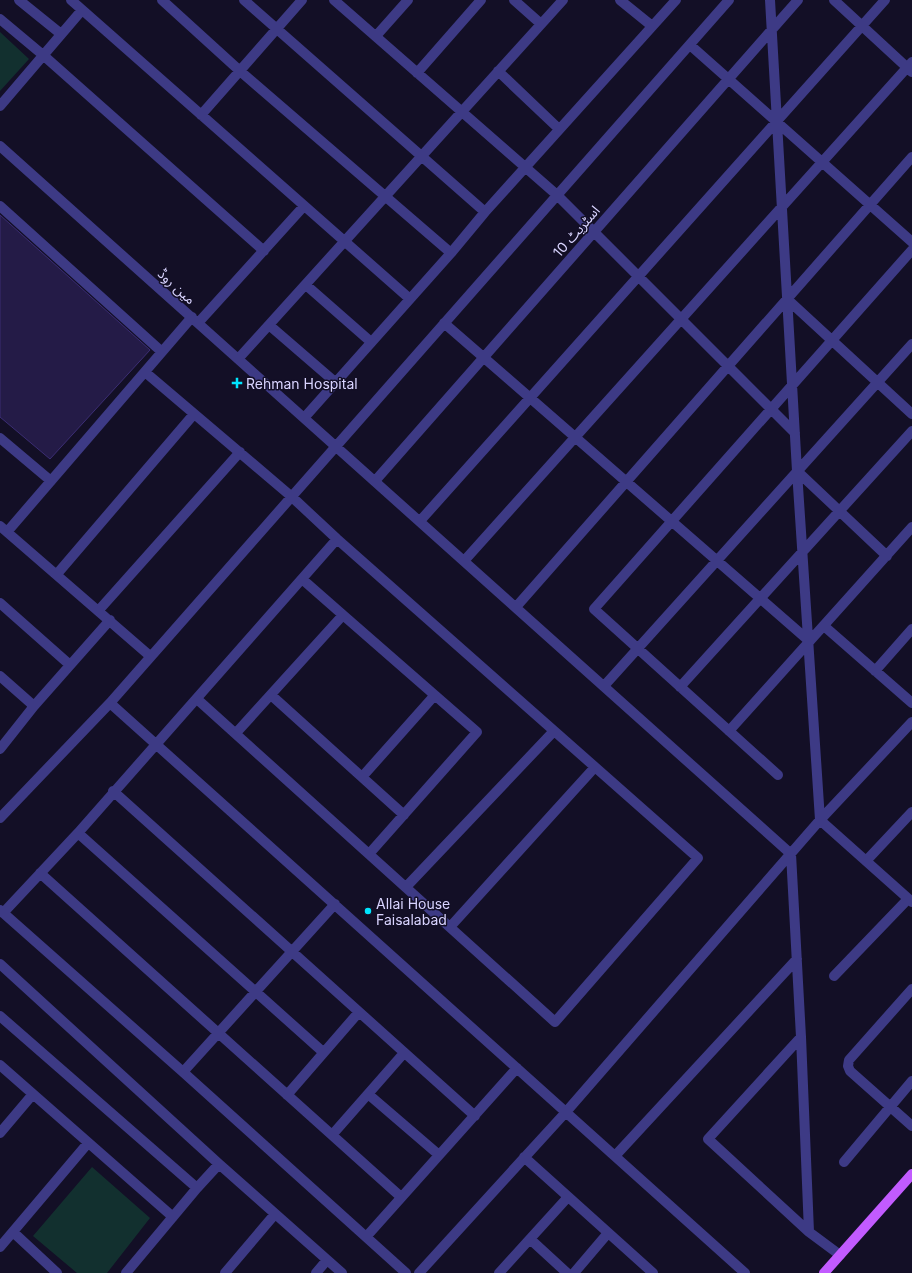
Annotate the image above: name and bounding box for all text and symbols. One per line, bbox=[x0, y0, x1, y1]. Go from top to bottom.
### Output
street label: اسٹریٹ 10 bbox=[549, 202, 604, 261]
street label: مین روڈ bbox=[154, 265, 199, 308]
place label: Rehman Hospital bbox=[246, 375, 358, 392]
marker: Rehman Hospital bbox=[231, 377, 243, 389]
place label: Allai House Faisalabad bbox=[376, 895, 450, 928]
marker: Allai House Faisalabad bbox=[363, 906, 373, 916]

